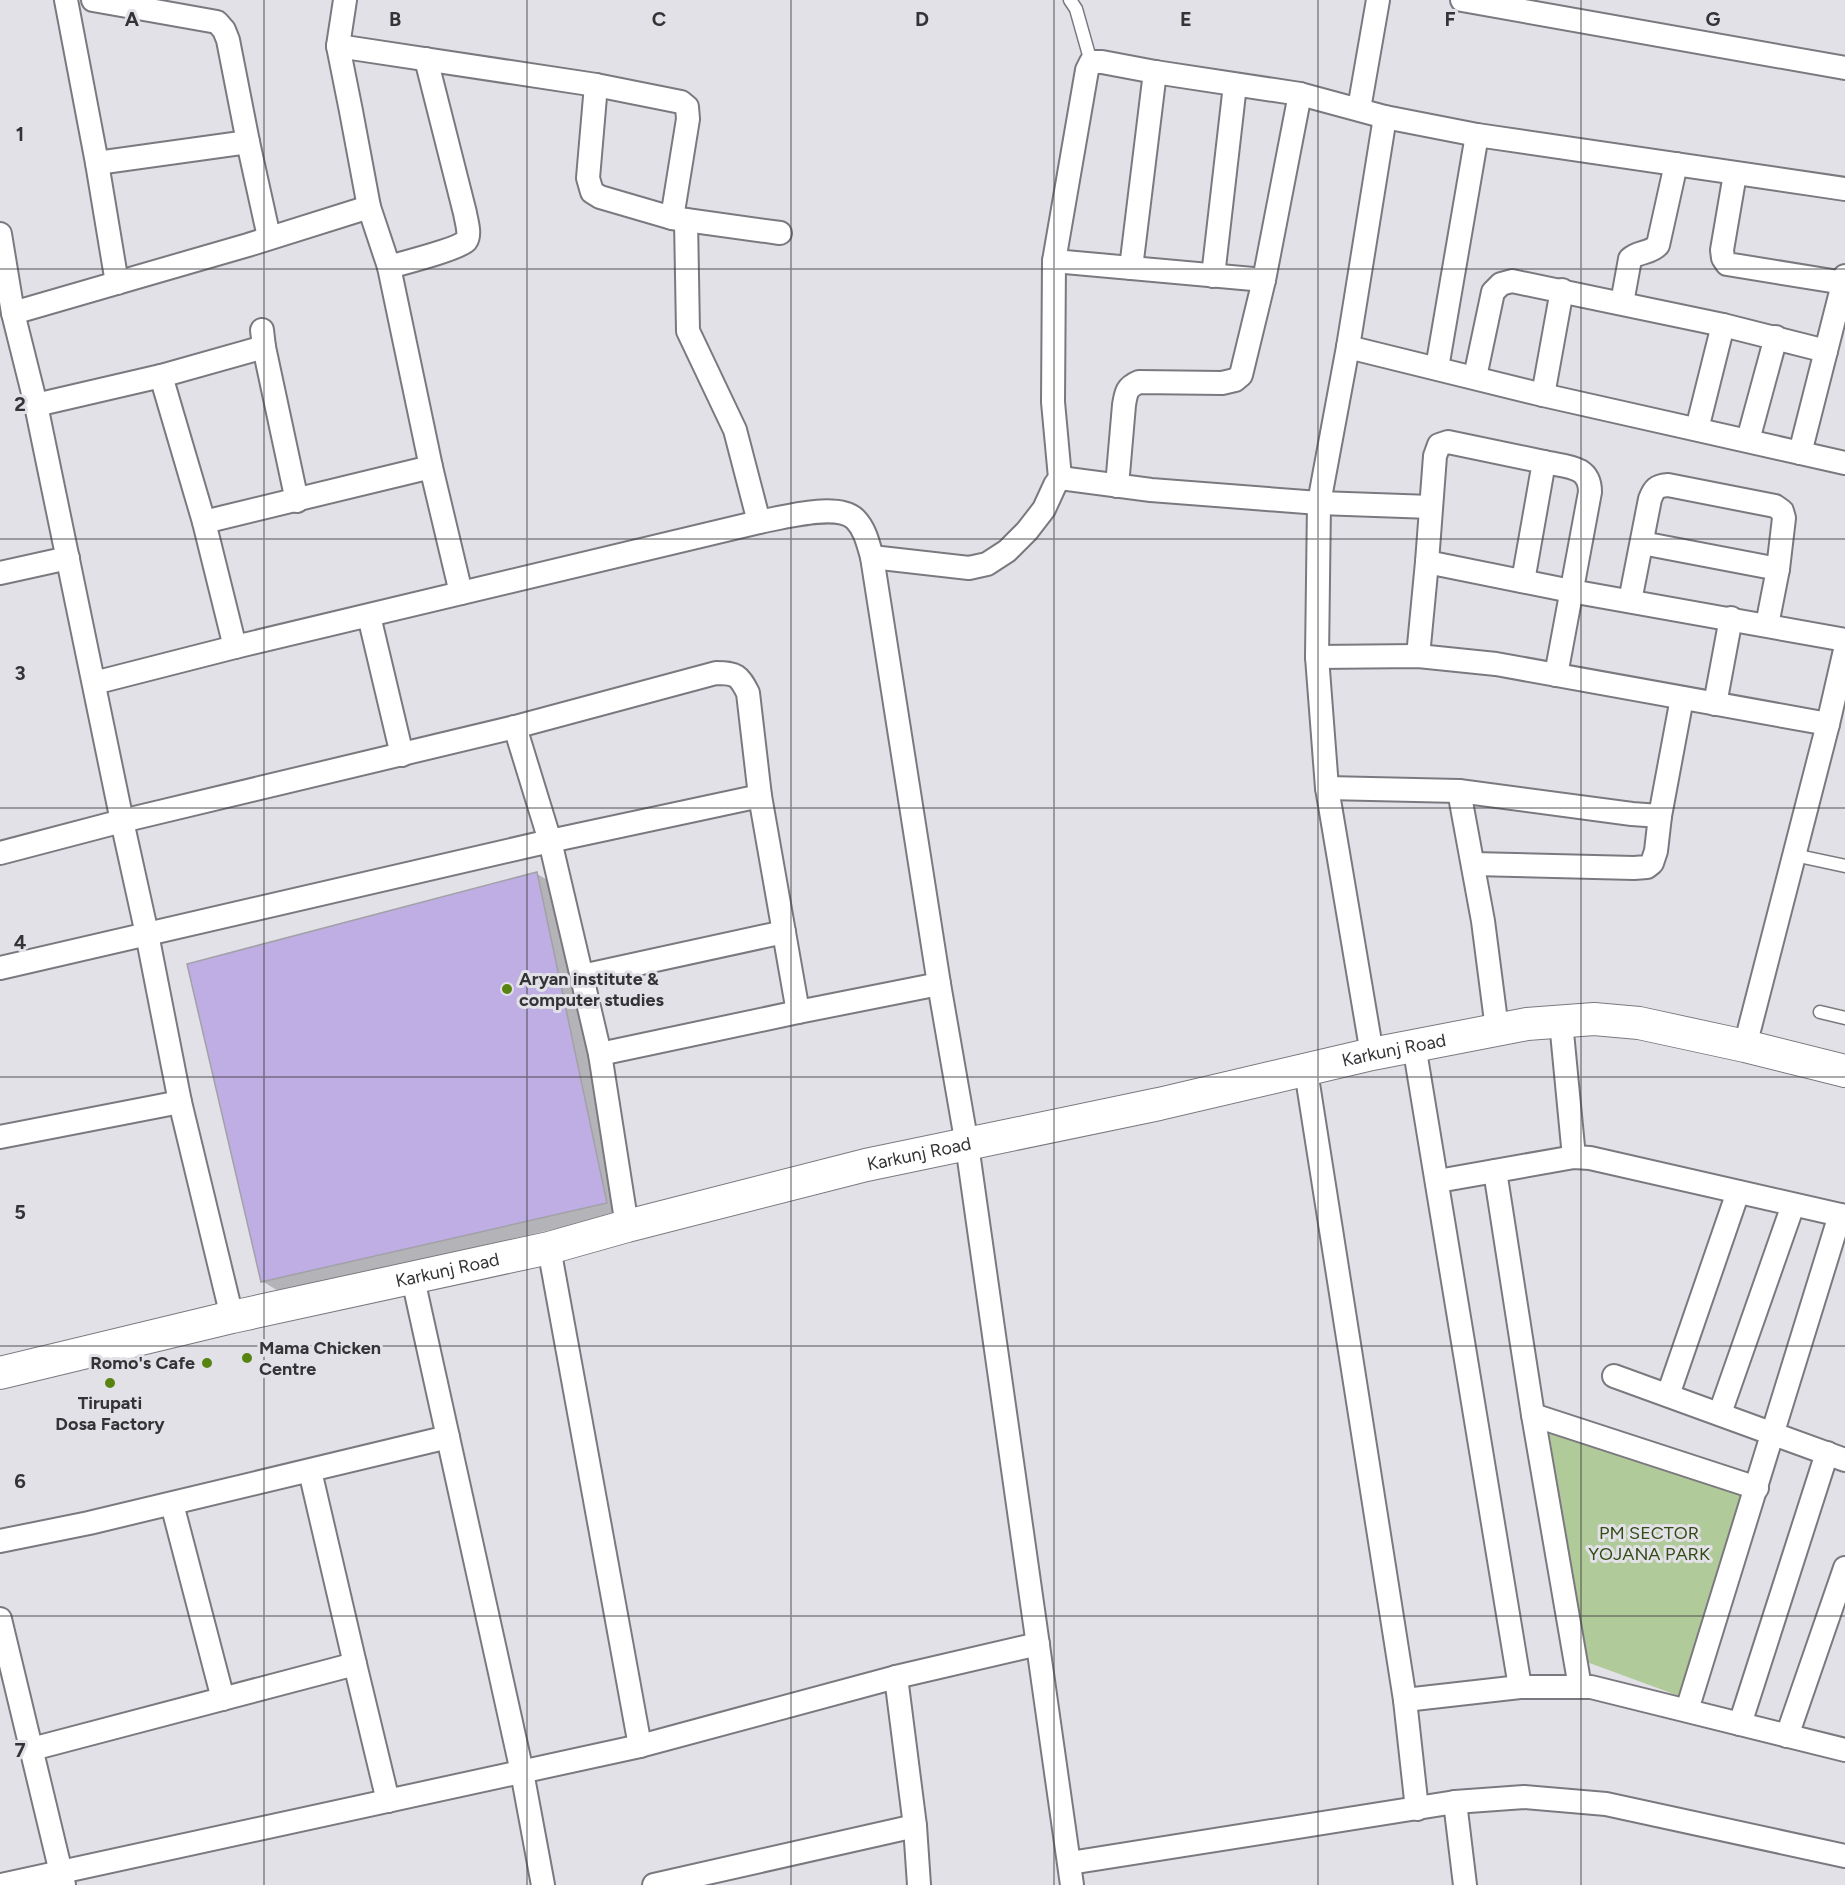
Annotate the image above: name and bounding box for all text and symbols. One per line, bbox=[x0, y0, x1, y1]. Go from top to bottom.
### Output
text: A bbox=[125, 7, 140, 31]
text: B bbox=[389, 7, 401, 31]
text: C bbox=[652, 7, 666, 31]
text: D bbox=[915, 7, 929, 31]
text: E bbox=[1180, 7, 1192, 31]
text: F bbox=[1444, 7, 1456, 31]
text: G bbox=[1706, 7, 1721, 31]
text: 1 bbox=[16, 122, 24, 146]
text: 2 bbox=[14, 392, 26, 416]
text: 3 bbox=[14, 661, 26, 685]
text: 4 bbox=[14, 930, 27, 954]
place label: Aryan institute & computer studies bbox=[519, 968, 664, 1011]
marker: Aryan institute & computer studies bbox=[500, 982, 514, 996]
street label: Karkunj Road bbox=[1340, 1029, 1448, 1072]
street label: Karkunj Road bbox=[865, 1132, 973, 1175]
text: 5 bbox=[14, 1200, 26, 1224]
street label: Karkunj Road bbox=[393, 1248, 501, 1292]
place label: Mama Chicken Centre bbox=[259, 1337, 381, 1380]
marker: Mama Chicken Centre bbox=[240, 1351, 254, 1365]
place label: Romo's Cafe bbox=[90, 1352, 195, 1374]
marker: Romo's Cafe bbox=[200, 1356, 214, 1370]
marker: Tirupati Dosa Factory bbox=[103, 1376, 117, 1390]
place label: Tirupati Dosa Factory bbox=[55, 1392, 165, 1435]
text: 6 bbox=[14, 1469, 26, 1493]
park label: PM SECTOR YOJANA PARK bbox=[1588, 1522, 1710, 1565]
text: 7 bbox=[14, 1738, 26, 1762]

